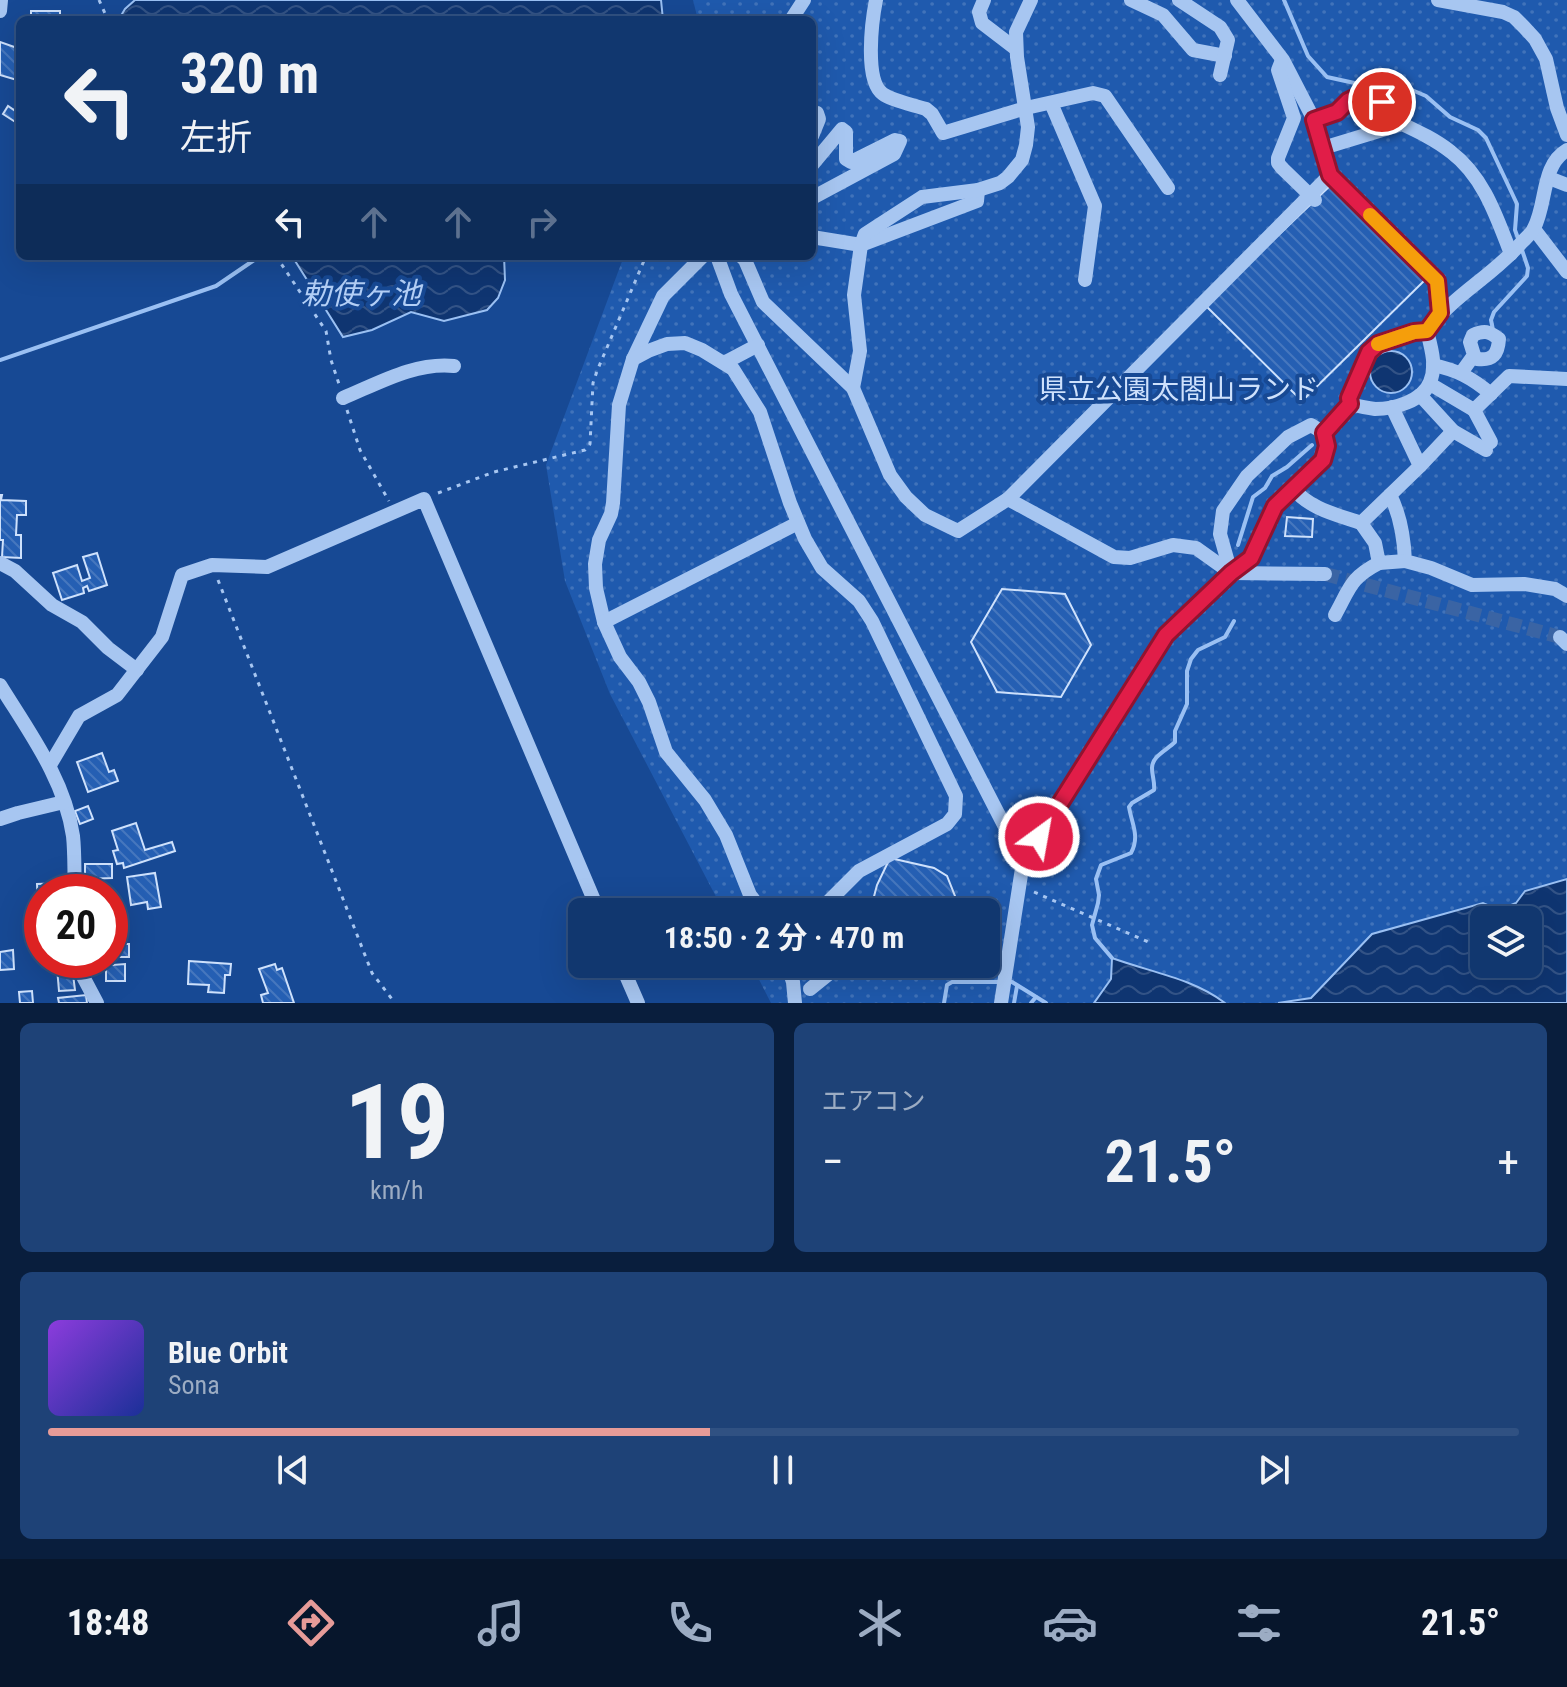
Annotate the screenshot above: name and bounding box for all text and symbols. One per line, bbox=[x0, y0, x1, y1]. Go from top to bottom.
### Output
text: 320 m bbox=[180, 41, 319, 107]
icon: left bbox=[48, 48, 152, 152]
pin bbox=[1348, 68, 1416, 136]
icon: arrive bbox=[1360, 80, 1404, 124]
text: 左折 bbox=[180, 117, 252, 159]
icon: left bbox=[268, 200, 312, 244]
icon: ahead bbox=[352, 200, 396, 244]
icon: ahead bbox=[436, 200, 480, 244]
icon: right bbox=[520, 200, 564, 244]
water label: 勅使ヶ池 bbox=[301, 276, 424, 311]
park label: 県立公園太閤山ランド bbox=[1039, 373, 1319, 406]
position arrow bbox=[997, 795, 1081, 879]
speed limit sign: 20 bbox=[24, 874, 128, 978]
map controls bbox=[1470, 906, 1542, 978]
button: layers bbox=[1470, 906, 1542, 978]
text: 18:50 · 2 分 · 470 m bbox=[664, 920, 904, 955]
text: 19 bbox=[344, 1062, 449, 1183]
text: エアコン bbox=[822, 1086, 926, 1116]
text: 21.5° bbox=[1104, 1126, 1236, 1197]
text: − bbox=[822, 1136, 844, 1188]
text: + bbox=[1497, 1136, 1519, 1188]
text: km/h bbox=[370, 1175, 424, 1205]
text: Blue Orbit bbox=[168, 1335, 288, 1370]
text: Sona bbox=[168, 1370, 220, 1400]
icon: previous bbox=[271, 1448, 315, 1492]
icon: pause bbox=[761, 1448, 805, 1492]
icon: next bbox=[1252, 1448, 1296, 1492]
icon: directions bbox=[283, 1595, 339, 1651]
icon: music bbox=[473, 1595, 529, 1651]
icon: phone bbox=[662, 1595, 718, 1651]
icon: climate bbox=[852, 1595, 908, 1651]
icon: car bbox=[1042, 1595, 1098, 1651]
icon: filters bbox=[1231, 1595, 1287, 1651]
text: 18:48 bbox=[67, 1602, 149, 1644]
text: 21.5° bbox=[1421, 1602, 1500, 1644]

